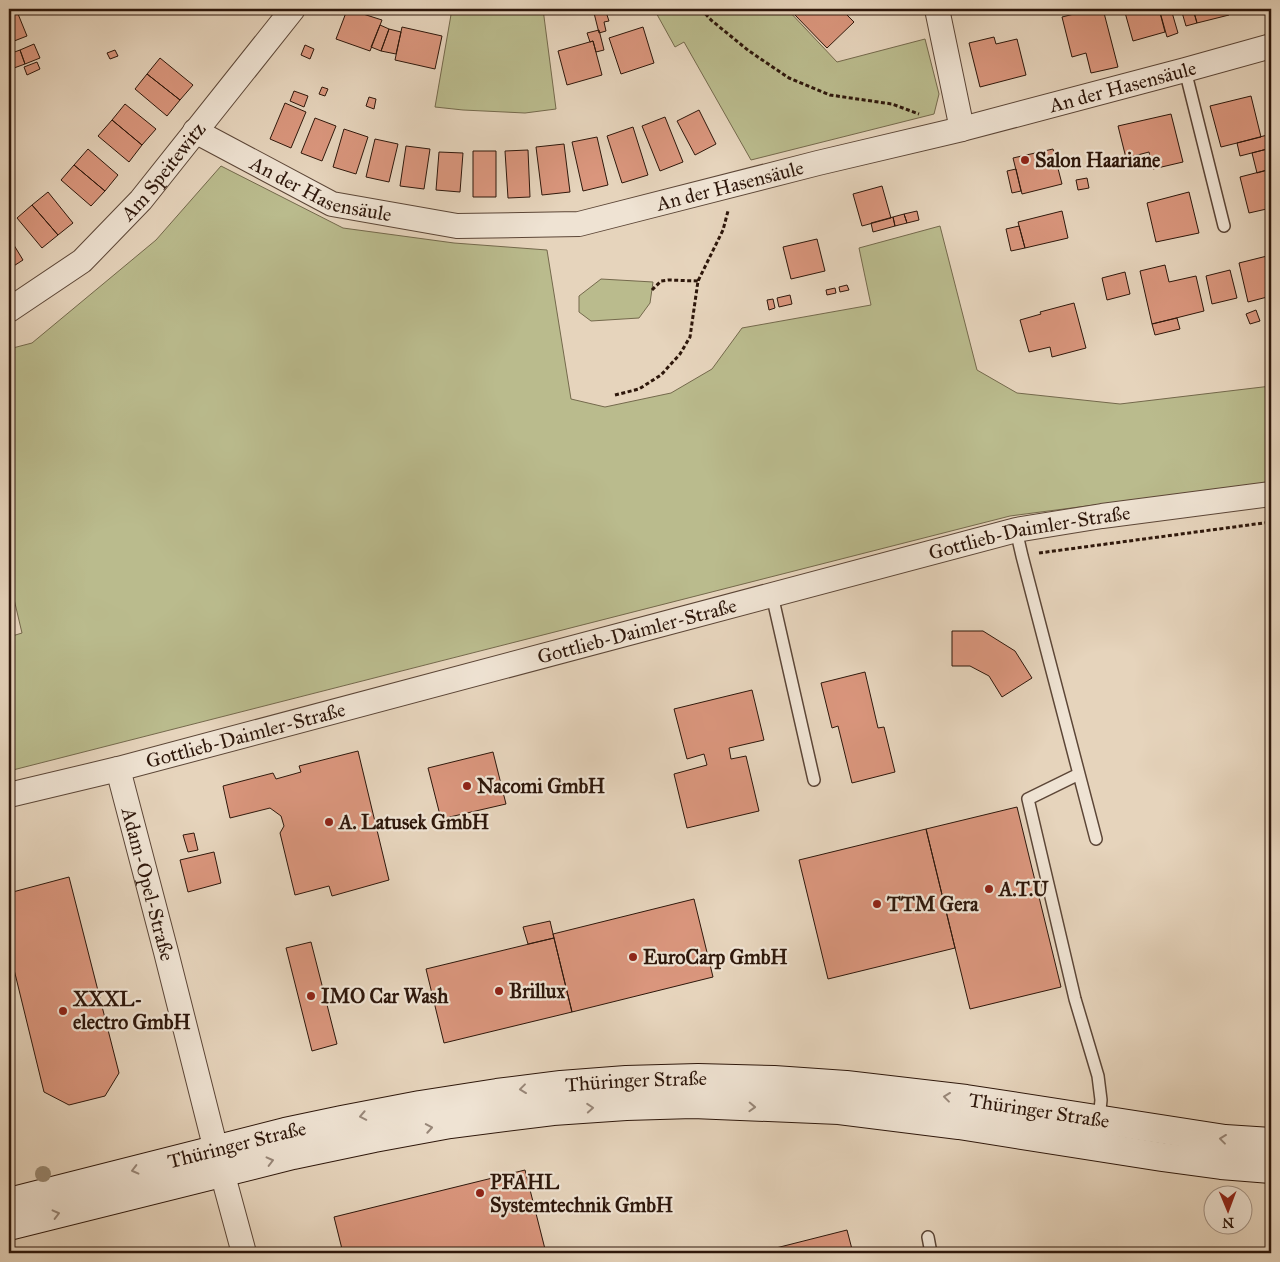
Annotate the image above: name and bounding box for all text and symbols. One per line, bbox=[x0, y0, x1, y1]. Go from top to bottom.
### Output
street label: An der Hasensäule bbox=[1046, 55, 1199, 118]
street label: Am Speitewitz bbox=[115, 117, 210, 226]
place label: Salon Haariane bbox=[1035, 148, 1161, 172]
street label: An der Hasensäule bbox=[245, 150, 394, 226]
marker: Salon Haariane bbox=[1019, 154, 1031, 166]
street label: An der Hasensäule bbox=[653, 155, 806, 216]
street label: Gottlieb-Daimler-Straße bbox=[926, 500, 1132, 565]
street label: Gottlieb-Daimler-Straße bbox=[535, 593, 739, 669]
street label: Gottlieb-Daimler-Straße bbox=[143, 697, 348, 773]
place label: Nacomi GmbH bbox=[477, 774, 605, 798]
marker: Nacomi GmbH bbox=[461, 780, 473, 792]
street label: Adam-Opel-Straße bbox=[116, 804, 180, 963]
place label: A. Latusek GmbH bbox=[337, 810, 489, 834]
marker: A. Latusek GmbH bbox=[323, 816, 335, 828]
place label: A.T.U bbox=[997, 877, 1049, 901]
marker: A.T.U bbox=[983, 883, 995, 895]
place label: TTM Gera bbox=[886, 892, 979, 916]
marker: TTM Gera bbox=[871, 898, 883, 910]
place label: EuroCarp GmbH bbox=[643, 945, 788, 970]
marker: EuroCarp GmbH bbox=[627, 951, 639, 963]
place label: Brillux bbox=[509, 979, 567, 1003]
place label: IMO Car Wash bbox=[321, 984, 449, 1008]
marker: Brillux bbox=[493, 985, 505, 997]
place label: XXXL- electro GmbH bbox=[72, 987, 190, 1034]
marker: IMO Car Wash bbox=[305, 990, 317, 1002]
marker: XXXL- electro GmbH bbox=[57, 1005, 69, 1017]
street label: Thüringer Straße bbox=[564, 1066, 707, 1097]
one-way arrow bbox=[519, 1083, 527, 1094]
street label: Thüringer Straße bbox=[967, 1088, 1111, 1133]
one-way arrow bbox=[942, 1092, 950, 1103]
one-way arrow bbox=[749, 1101, 757, 1112]
one-way arrow bbox=[586, 1103, 594, 1114]
one-way arrow bbox=[358, 1111, 367, 1121]
street label: Thüringer Straße bbox=[165, 1116, 308, 1173]
one-way arrow bbox=[424, 1123, 433, 1133]
one-way arrow bbox=[1218, 1134, 1226, 1145]
one-way arrow bbox=[265, 1157, 273, 1167]
one-way arrow bbox=[130, 1164, 139, 1175]
place label: PFAHL Systemtechnik GmbH bbox=[490, 1170, 673, 1218]
north arrow bbox=[1202, 1184, 1252, 1234]
marker: PFAHL Systemtechnik GmbH bbox=[474, 1187, 486, 1199]
one-way arrow bbox=[52, 1209, 61, 1220]
text: N bbox=[1222, 1214, 1234, 1231]

